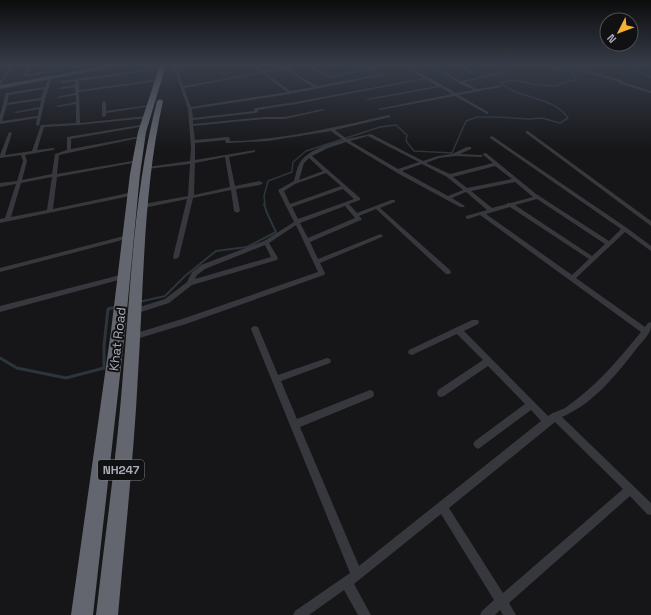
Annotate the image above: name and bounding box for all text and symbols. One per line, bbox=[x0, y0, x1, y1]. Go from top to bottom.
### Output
north arrow bbox=[599, 12, 639, 52]
text: N bbox=[604, 31, 619, 46]
street label: Khat Road bbox=[105, 306, 130, 372]
road number: NH247 bbox=[98, 460, 144, 480]

